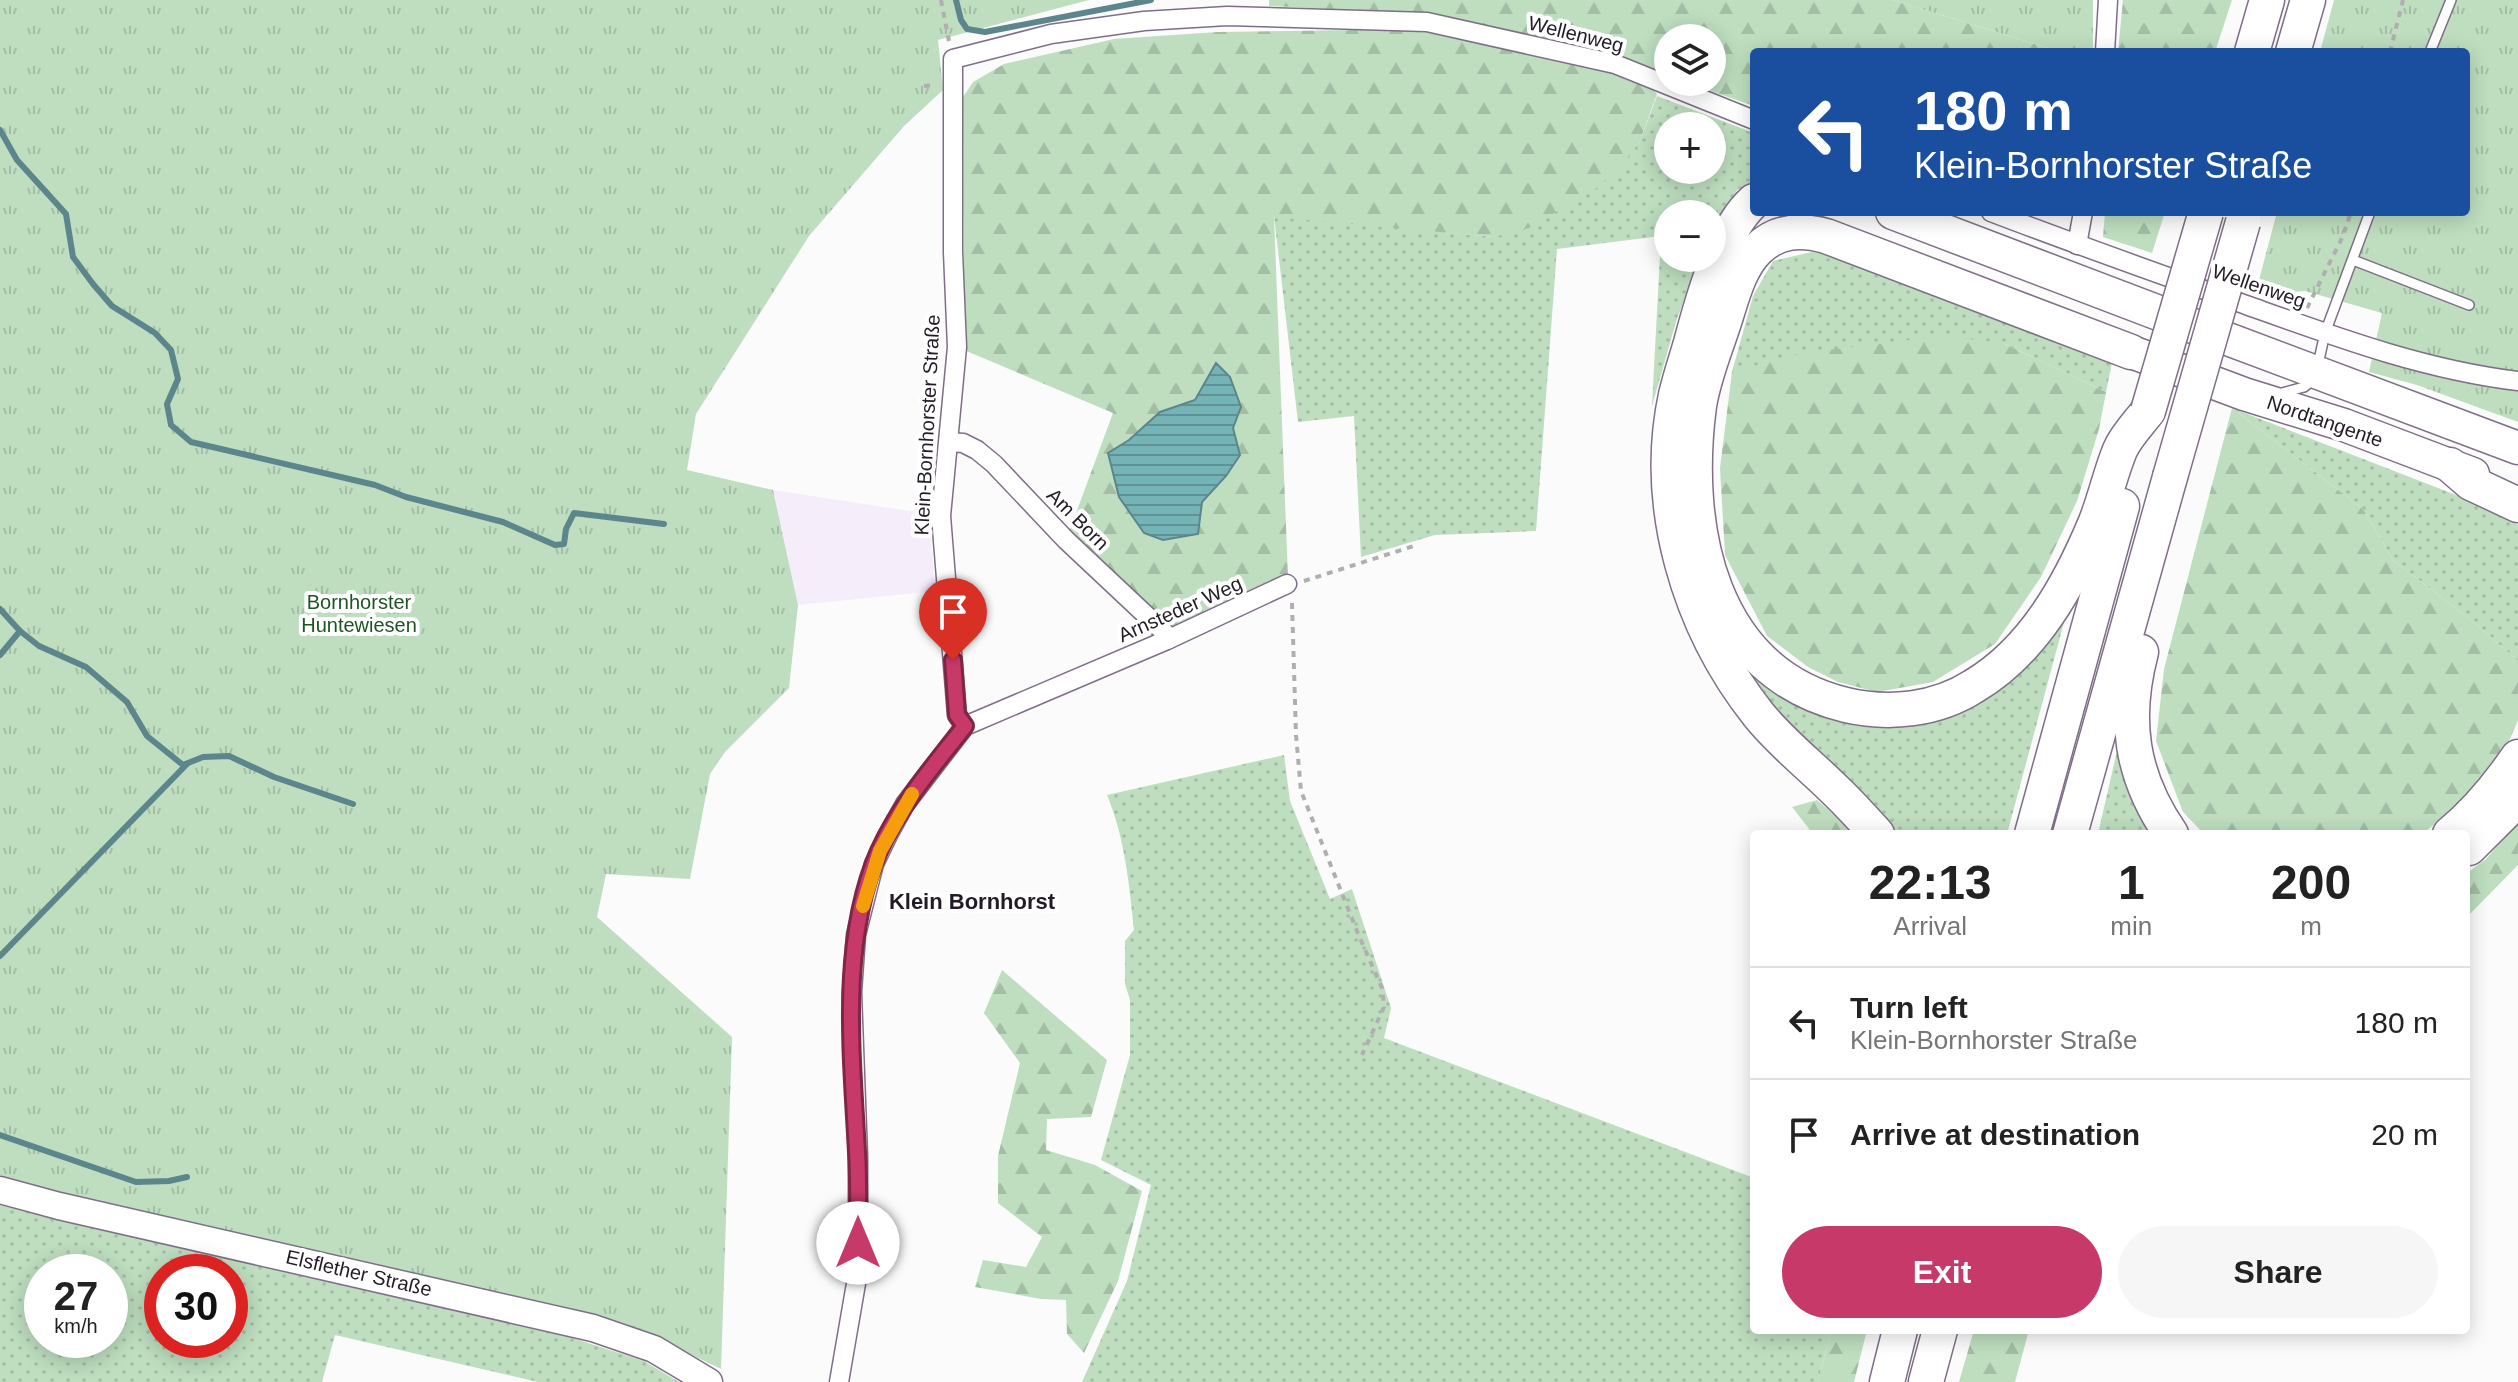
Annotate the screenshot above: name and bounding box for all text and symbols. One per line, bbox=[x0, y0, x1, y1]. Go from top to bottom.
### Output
street label: Wellenweg bbox=[1526, 12, 1626, 56]
map controls bbox=[1654, 24, 1726, 272]
button: layers bbox=[1654, 24, 1726, 96]
text: 180 m bbox=[1914, 79, 2073, 142]
icon: left bbox=[1782, 80, 1886, 184]
button: + bbox=[1654, 112, 1726, 184]
text: Klein-Bornhorster Straße bbox=[1914, 145, 2312, 186]
button: − bbox=[1654, 200, 1726, 272]
street label: Wellenweg bbox=[2209, 260, 2309, 312]
street label: Klein-Bornhorster Straße bbox=[910, 314, 944, 536]
street label: Nordtangente bbox=[2264, 391, 2386, 451]
street label: Am Born bbox=[1043, 484, 1113, 554]
street label: Arnsteder Weg bbox=[1115, 572, 1245, 646]
pin bbox=[919, 578, 987, 660]
icon: arrive bbox=[931, 590, 975, 634]
park label: Bornhorster Huntewiesen bbox=[301, 591, 417, 636]
text: 22:13 bbox=[1869, 856, 1992, 909]
text: 1 bbox=[2118, 856, 2145, 909]
text: 200 bbox=[2271, 856, 2351, 909]
district label: Klein Bornhorst bbox=[889, 889, 1056, 914]
text: Arrival bbox=[1893, 911, 1967, 941]
text: min bbox=[2110, 911, 2152, 941]
text: m bbox=[2300, 911, 2322, 941]
text: Turn left bbox=[1850, 991, 1968, 1024]
icon: left bbox=[1782, 1001, 1826, 1045]
text: 180 m bbox=[2355, 1006, 2438, 1039]
text: Klein-Bornhorster Straße bbox=[1850, 1025, 2138, 1055]
icon: arrive bbox=[1782, 1113, 1826, 1157]
text: Arrive at destination bbox=[1850, 1118, 2140, 1151]
text: 20 m bbox=[2371, 1118, 2438, 1151]
position arrow bbox=[816, 1201, 900, 1285]
button: Exit bbox=[1782, 1226, 2102, 1318]
button: Share bbox=[2118, 1226, 2438, 1318]
street label: Elsflether Straße bbox=[284, 1246, 434, 1300]
speed limit sign: 30 bbox=[144, 1254, 248, 1358]
text: 27 bbox=[54, 1274, 98, 1318]
text: km/h bbox=[54, 1315, 98, 1337]

